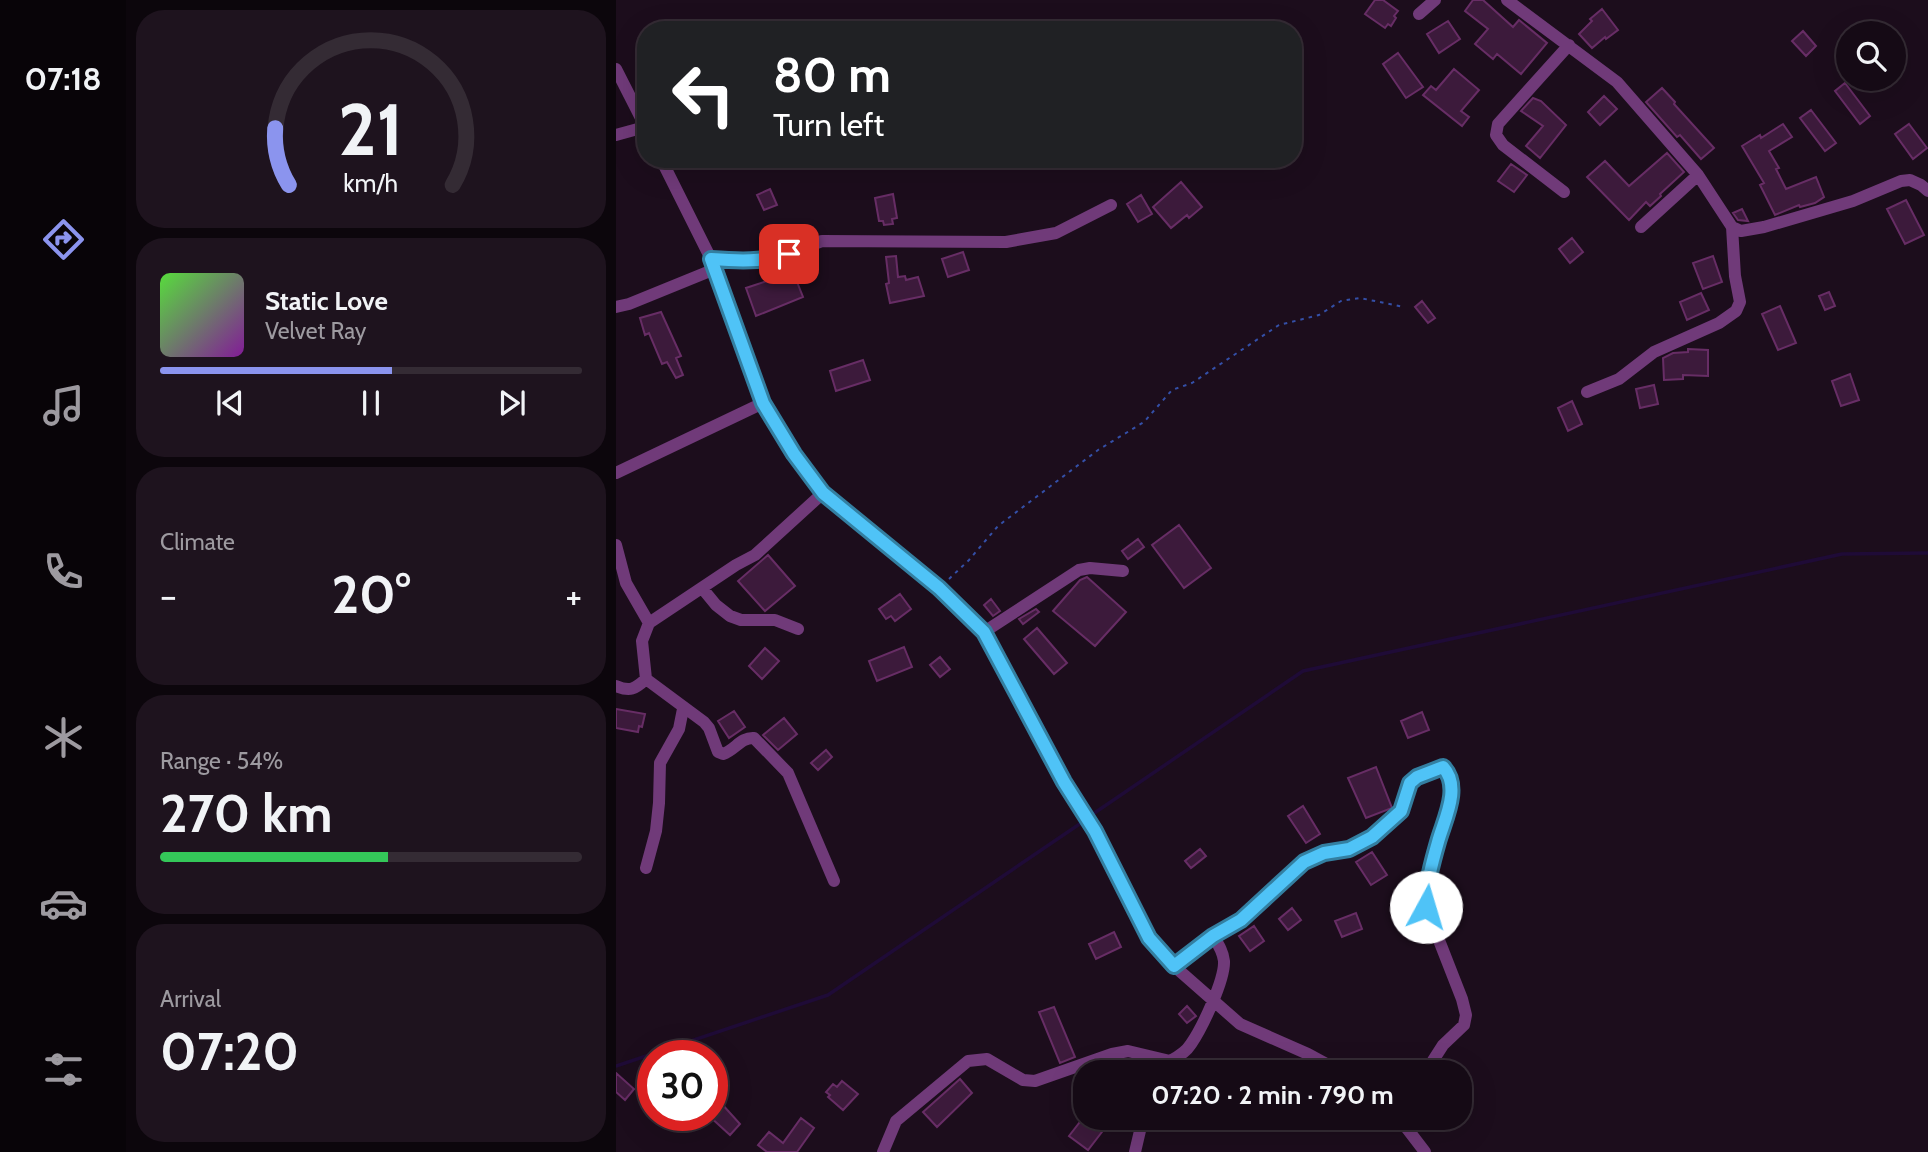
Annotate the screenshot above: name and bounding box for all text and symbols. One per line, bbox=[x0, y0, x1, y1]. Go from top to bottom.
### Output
map controls bbox=[1836, 21, 1906, 91]
button: search bbox=[1836, 21, 1906, 91]
text: 80 m bbox=[773, 45, 891, 104]
icon: left bbox=[658, 49, 749, 140]
text: 07:18 bbox=[24, 59, 102, 98]
text: 21 bbox=[338, 86, 404, 174]
text: Turn left bbox=[773, 105, 884, 144]
text: km/h bbox=[344, 168, 398, 198]
icon: directions bbox=[39, 215, 88, 264]
pin bbox=[759, 224, 819, 284]
icon: arrive bbox=[770, 235, 808, 273]
text: Static Love bbox=[265, 285, 388, 317]
text: Velvet Ray bbox=[265, 317, 366, 345]
icon: music bbox=[39, 381, 88, 430]
icon: previous bbox=[211, 384, 249, 422]
icon: pause bbox=[352, 384, 390, 422]
icon: next bbox=[493, 384, 531, 422]
text: Climate bbox=[160, 528, 235, 556]
icon: phone bbox=[39, 547, 88, 596]
text: 20° bbox=[331, 563, 411, 626]
text: − bbox=[160, 572, 177, 619]
text: + bbox=[565, 572, 582, 619]
icon: climate bbox=[39, 713, 88, 762]
text: Range · 54% bbox=[160, 747, 283, 775]
text: 270 km bbox=[160, 782, 332, 845]
position arrow bbox=[1389, 870, 1463, 944]
icon: car bbox=[39, 879, 88, 928]
text: Arrival bbox=[160, 985, 221, 1013]
text: 07:20 bbox=[160, 1020, 299, 1083]
speed limit sign: 30 bbox=[637, 1040, 728, 1131]
icon: filters bbox=[39, 1045, 88, 1094]
text: 07:20 · 2 min · 790 m bbox=[1151, 1079, 1394, 1111]

